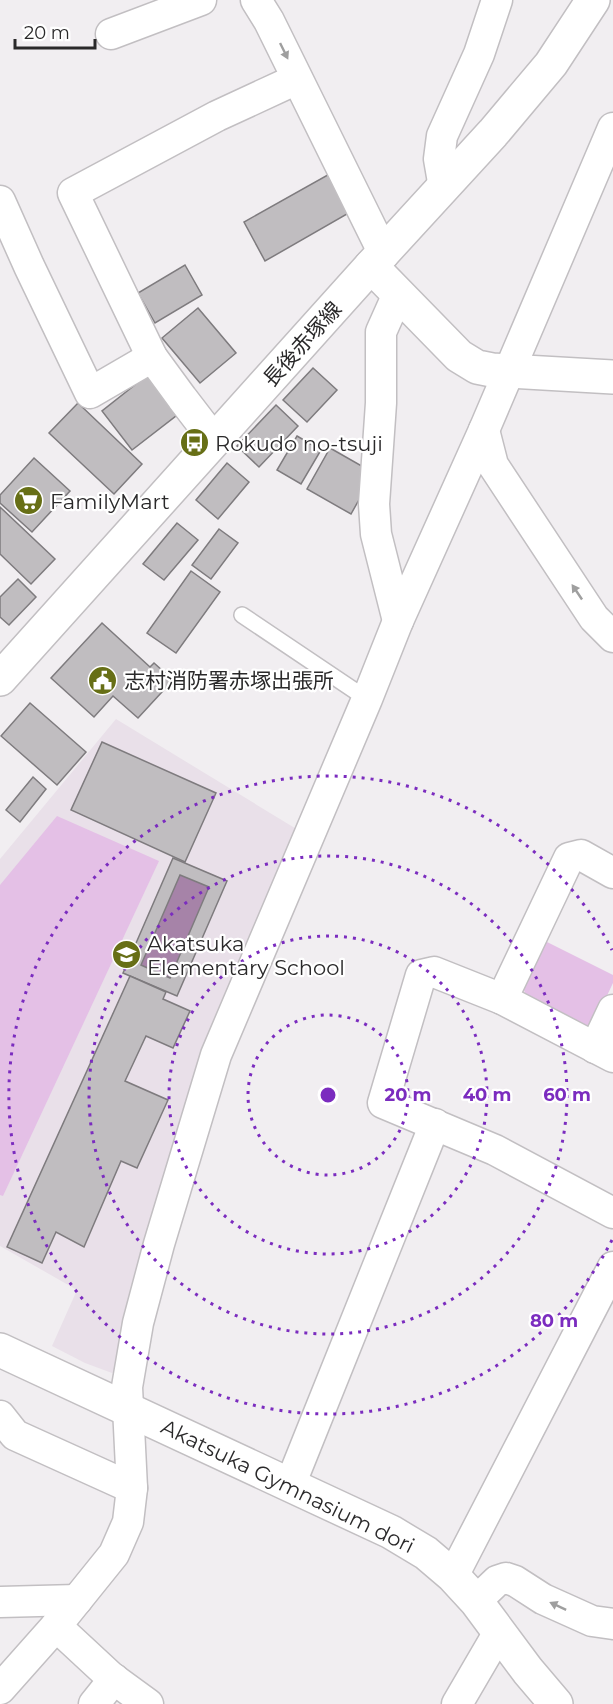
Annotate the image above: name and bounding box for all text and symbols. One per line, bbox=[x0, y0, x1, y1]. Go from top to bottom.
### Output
scale bar bbox=[15, 12, 94, 50]
text: 20 m bbox=[24, 22, 70, 44]
one-way arrow bbox=[279, 43, 289, 60]
street label: 長後赤塚線 bbox=[258, 297, 346, 391]
bus stop icon: Rokudo no-tsuji bbox=[178, 427, 210, 459]
place label: Rokudo no-tsuji bbox=[215, 431, 383, 456]
supermarket icon: FamilyMart bbox=[13, 485, 45, 517]
place label: FamilyMart bbox=[50, 489, 170, 514]
one-way arrow bbox=[571, 584, 583, 600]
public building icon: 志村消防署赤塚出張所 bbox=[87, 664, 119, 696]
place label: 志村消防署赤塚出張所 bbox=[124, 668, 334, 693]
place label: Akatsuka Elementary School bbox=[147, 931, 345, 980]
school or university icon: Akatsuka Elementary School bbox=[110, 939, 142, 971]
text: 20 m bbox=[385, 1084, 431, 1106]
text: 40 m bbox=[463, 1084, 511, 1106]
text: 60 m bbox=[543, 1084, 591, 1106]
centre of rings bbox=[318, 1085, 338, 1105]
text: 80 m bbox=[530, 1310, 578, 1332]
street label: Akatsuka Gymnasium dori bbox=[157, 1414, 419, 1558]
one-way arrow bbox=[550, 1601, 567, 1610]

